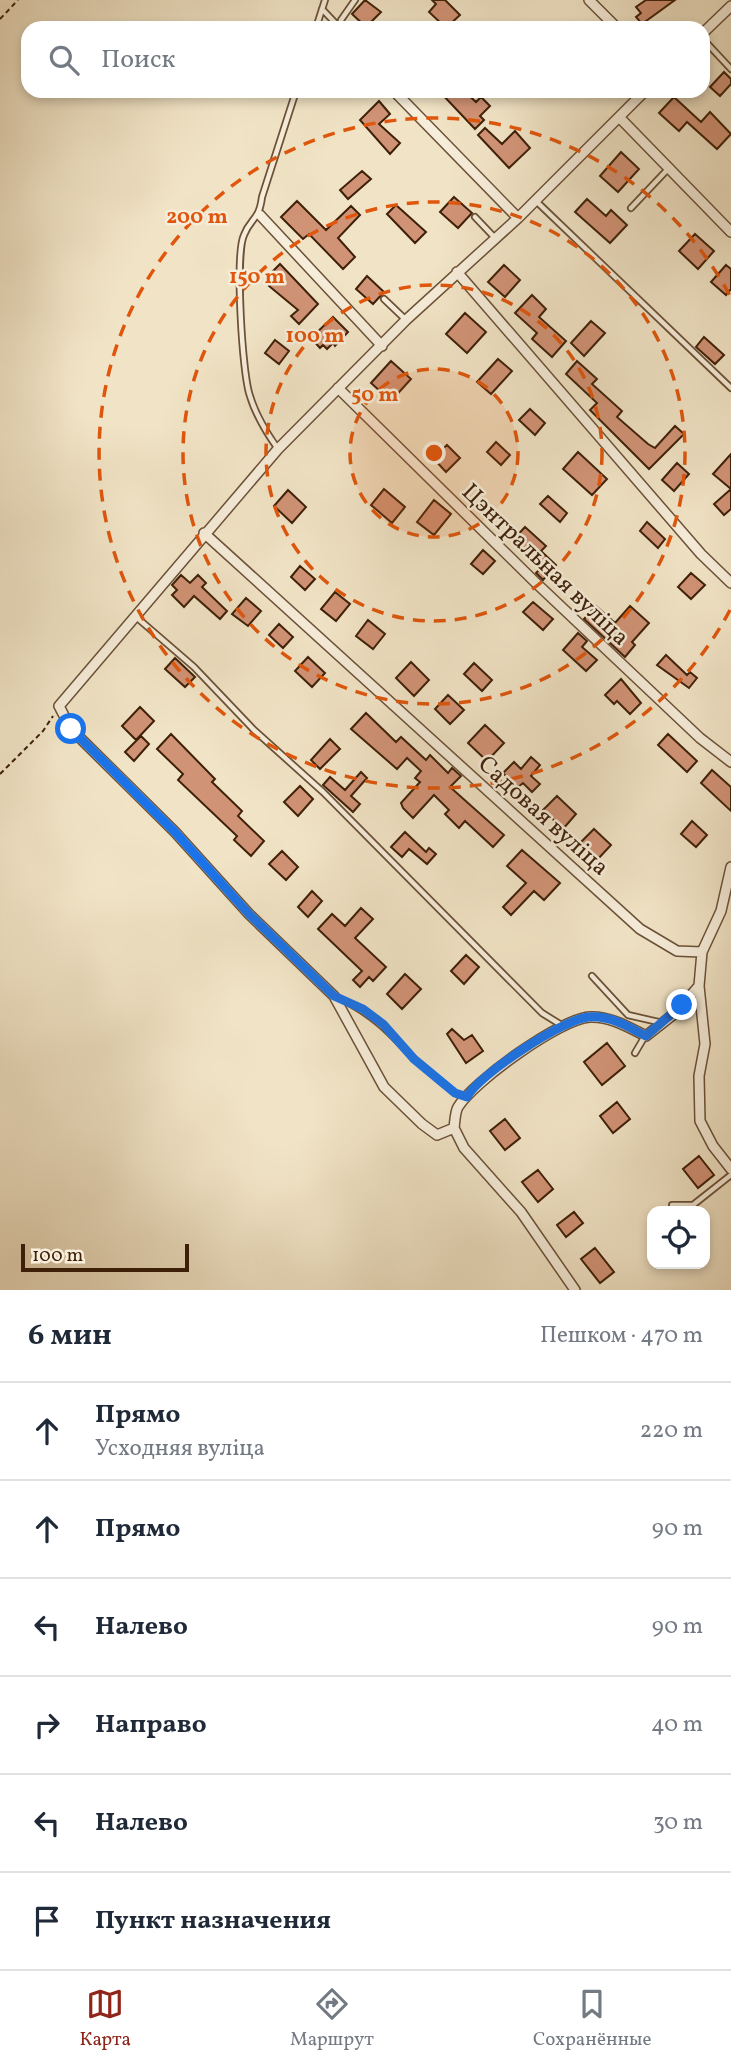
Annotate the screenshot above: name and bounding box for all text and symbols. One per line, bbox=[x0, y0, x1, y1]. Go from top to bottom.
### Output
search box bbox=[21, 21, 710, 98]
icon: search bbox=[45, 41, 83, 79]
text: Поиск bbox=[101, 42, 175, 78]
text: 200 m bbox=[166, 203, 228, 232]
text: 150 m bbox=[229, 263, 285, 292]
text: 100 m bbox=[285, 322, 345, 351]
text: 50 m bbox=[351, 381, 399, 410]
centre of rings bbox=[422, 441, 446, 465]
street label: Цэнтральная вуліца bbox=[453, 476, 636, 655]
route start bbox=[55, 713, 86, 744]
street label: Садовая вуліца bbox=[470, 748, 616, 885]
route end bbox=[666, 989, 697, 1020]
map controls bbox=[647, 1206, 710, 1269]
button: locate bbox=[647, 1206, 710, 1269]
scale bar bbox=[21, 1241, 189, 1273]
text: 100 m bbox=[32, 1243, 83, 1269]
text: 6 мин bbox=[28, 1315, 112, 1357]
text: Пешком · 470 m bbox=[540, 1320, 703, 1352]
text: Прямо bbox=[95, 1397, 180, 1433]
icon: ahead bbox=[28, 1412, 66, 1450]
text: 220 m bbox=[640, 1415, 703, 1447]
text: Усходняя вуліца bbox=[95, 1433, 265, 1465]
icon: ahead bbox=[28, 1510, 66, 1548]
text: Прямо bbox=[95, 1511, 180, 1547]
text: 90 m bbox=[652, 1513, 703, 1545]
icon: left bbox=[28, 1608, 66, 1646]
text: Налево bbox=[95, 1609, 188, 1645]
text: 90 m bbox=[652, 1611, 703, 1643]
icon: right bbox=[28, 1706, 66, 1744]
text: Направо bbox=[95, 1707, 207, 1743]
text: 40 m bbox=[651, 1709, 703, 1741]
icon: left bbox=[28, 1804, 66, 1842]
text: Налево bbox=[95, 1805, 188, 1841]
text: 30 m bbox=[653, 1807, 703, 1839]
icon: arrive bbox=[28, 1902, 66, 1940]
text: Пункт назначения bbox=[95, 1903, 331, 1939]
tab: Карта bbox=[80, 1985, 131, 2053]
tab: Маршрут bbox=[290, 1985, 374, 2053]
tab: Сохранённые bbox=[533, 1985, 651, 2053]

